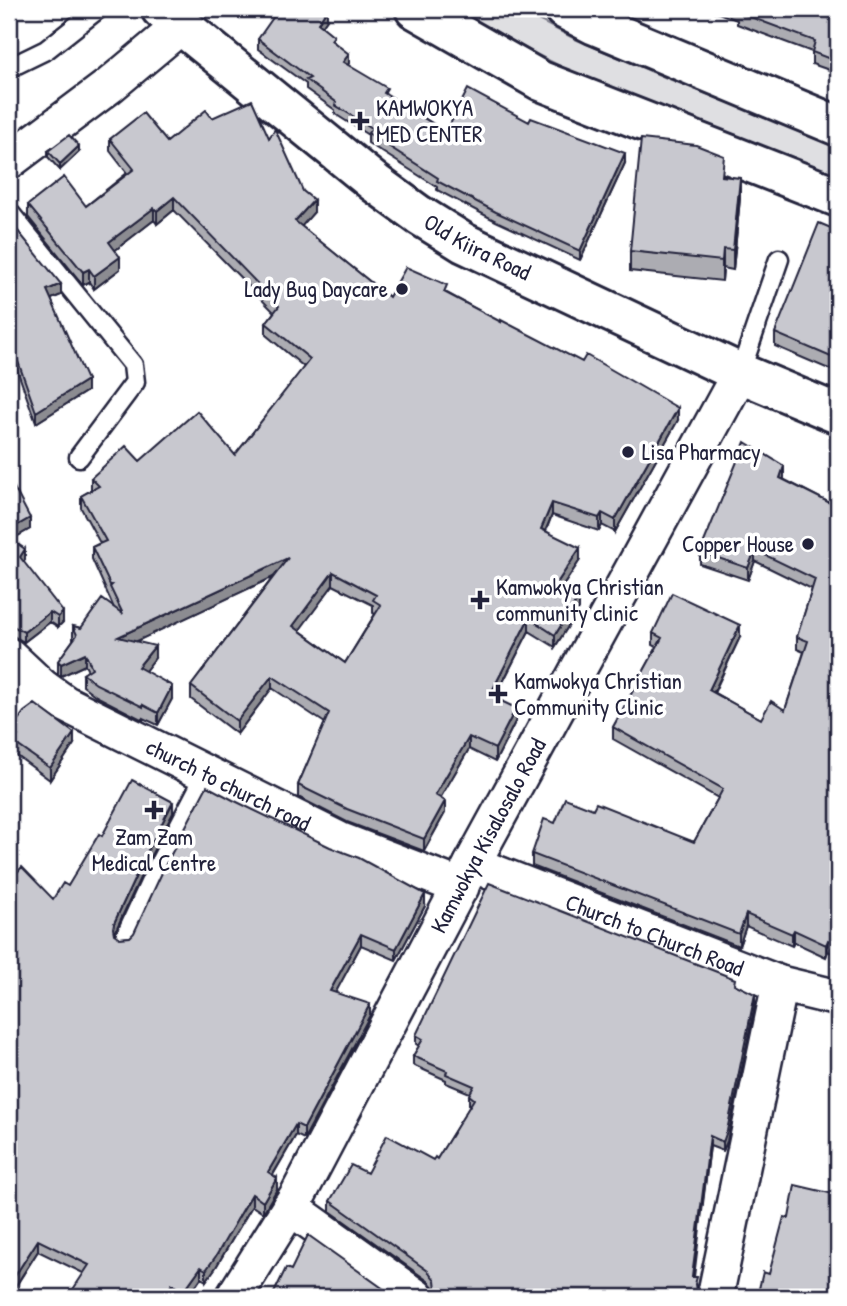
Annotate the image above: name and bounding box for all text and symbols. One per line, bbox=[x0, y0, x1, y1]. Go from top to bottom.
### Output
place label: KAMWOKYA MED CENTER bbox=[376, 92, 482, 149]
marker: KAMWOKYA MED CENTER bbox=[350, 111, 370, 131]
street label: Old Kiira Road bbox=[418, 206, 536, 287]
place label: Lady Bug Daycare bbox=[244, 273, 388, 304]
marker: Lady Bug Daycare bbox=[394, 281, 410, 297]
place label: Lisa Pharmacy bbox=[642, 436, 761, 467]
marker: Lisa Pharmacy bbox=[620, 444, 636, 460]
place label: Copper House bbox=[682, 528, 794, 559]
marker: Copper House bbox=[800, 536, 816, 552]
place label: Kamwokya Christian community clinic bbox=[496, 571, 664, 628]
marker: Kamwokya Christian community clinic bbox=[470, 590, 490, 610]
place label: Kamwokya Christian Community Clinic bbox=[514, 665, 682, 722]
marker: Kamwokya Christian Community Clinic bbox=[488, 684, 508, 704]
street label: church to church road bbox=[141, 730, 316, 838]
street label: Kamwokya Kisalosalo Road bbox=[423, 732, 553, 938]
marker: Zam Zam Medical Centre bbox=[144, 800, 164, 820]
place label: Zam Zam Medical Centre bbox=[92, 821, 216, 878]
street label: Church to Church Road bbox=[561, 886, 748, 983]

